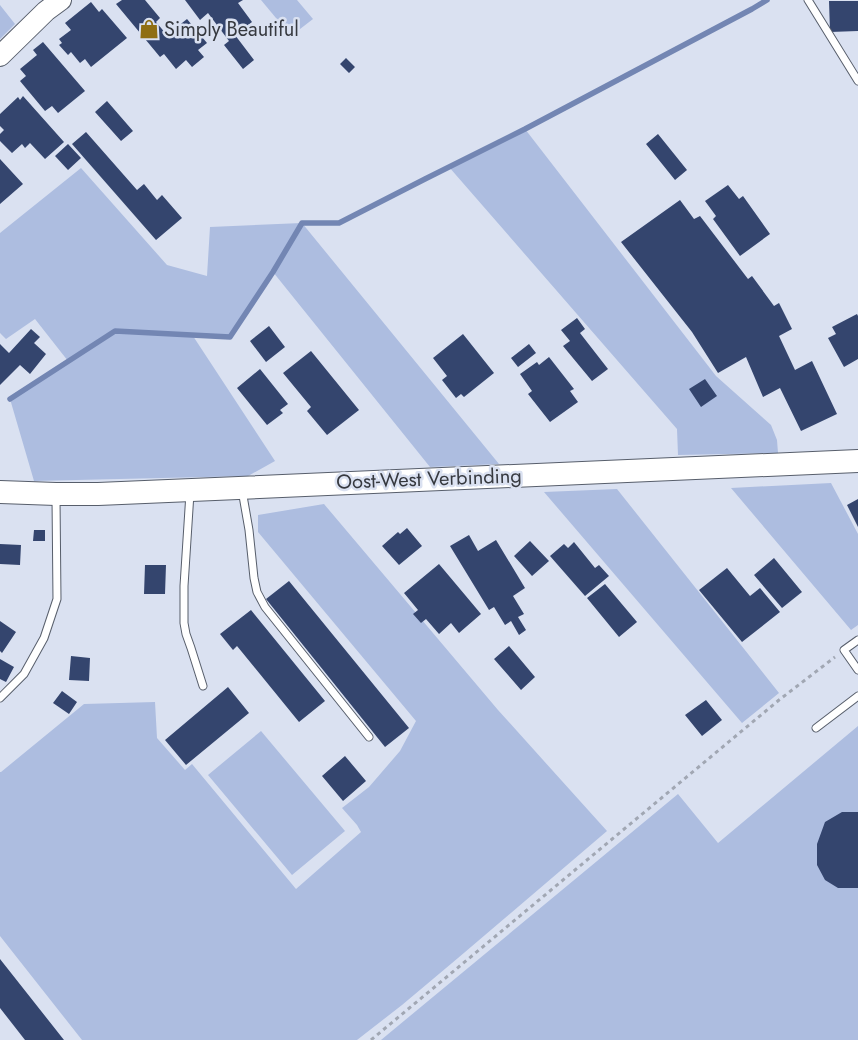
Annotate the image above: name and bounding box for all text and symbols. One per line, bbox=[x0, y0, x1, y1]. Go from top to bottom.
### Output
place label: Simply Beautiful bbox=[164, 15, 299, 44]
shop icon: Simply Beautiful bbox=[138, 18, 160, 40]
street label: Oost-West Verbinding bbox=[336, 461, 522, 497]

